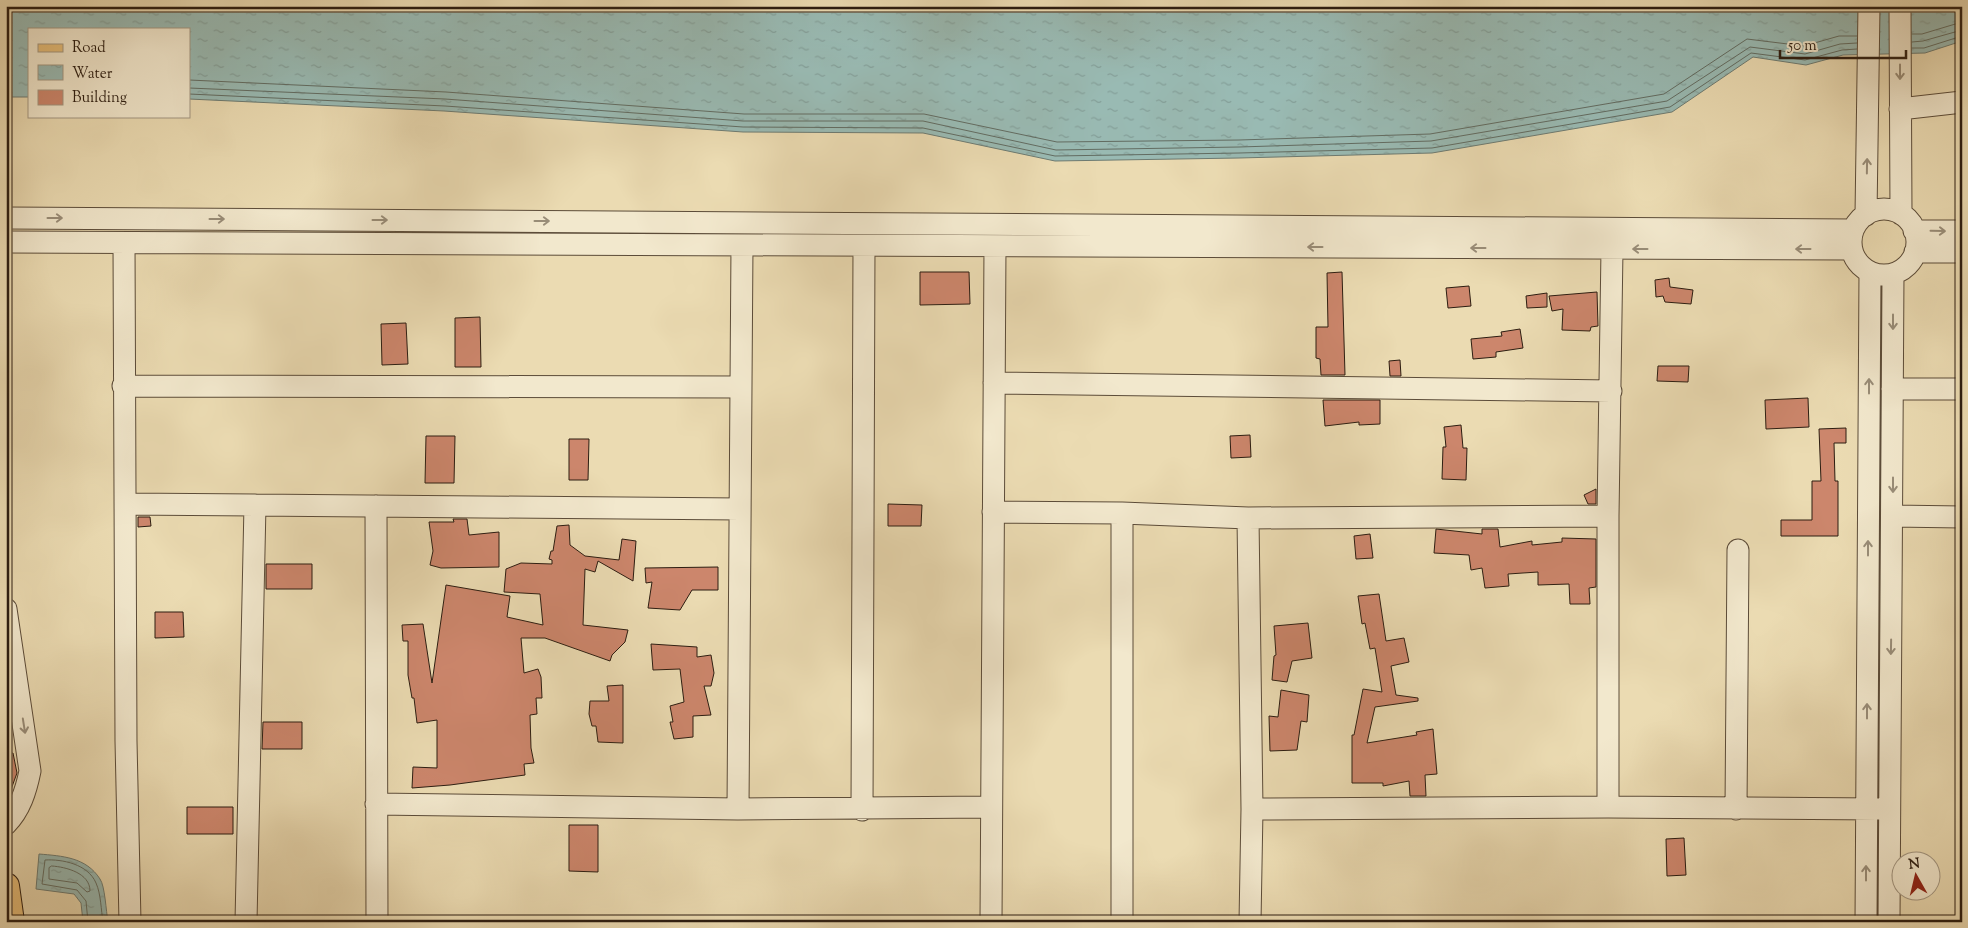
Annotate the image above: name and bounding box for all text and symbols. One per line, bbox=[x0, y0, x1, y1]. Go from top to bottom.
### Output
legend bbox=[28, 28, 190, 118]
scale bar bbox=[1780, 28, 1907, 60]
text: 50 m bbox=[1787, 36, 1817, 57]
text: Road bbox=[72, 38, 106, 59]
text: Water bbox=[72, 64, 113, 85]
one-way arrow bbox=[1895, 64, 1905, 80]
text: Building bbox=[72, 88, 127, 109]
one-way arrow bbox=[1863, 158, 1872, 174]
one-way arrow bbox=[46, 213, 63, 223]
one-way arrow bbox=[209, 214, 225, 224]
one-way arrow bbox=[372, 215, 388, 225]
one-way arrow bbox=[534, 216, 550, 226]
one-way arrow bbox=[1930, 226, 1946, 236]
one-way arrow bbox=[1307, 243, 1323, 252]
one-way arrow bbox=[1470, 243, 1486, 253]
one-way arrow bbox=[1632, 244, 1648, 254]
one-way arrow bbox=[1795, 244, 1811, 254]
one-way arrow bbox=[1888, 314, 1898, 330]
one-way arrow bbox=[1864, 378, 1874, 394]
one-way arrow bbox=[1888, 476, 1898, 493]
one-way arrow bbox=[1863, 540, 1873, 556]
one-way arrow bbox=[1886, 639, 1896, 655]
one-way arrow bbox=[1862, 703, 1872, 719]
one-way arrow bbox=[20, 718, 30, 734]
north arrow bbox=[1890, 850, 1940, 900]
text: N bbox=[1908, 854, 1921, 876]
one-way arrow bbox=[1861, 865, 1871, 882]

